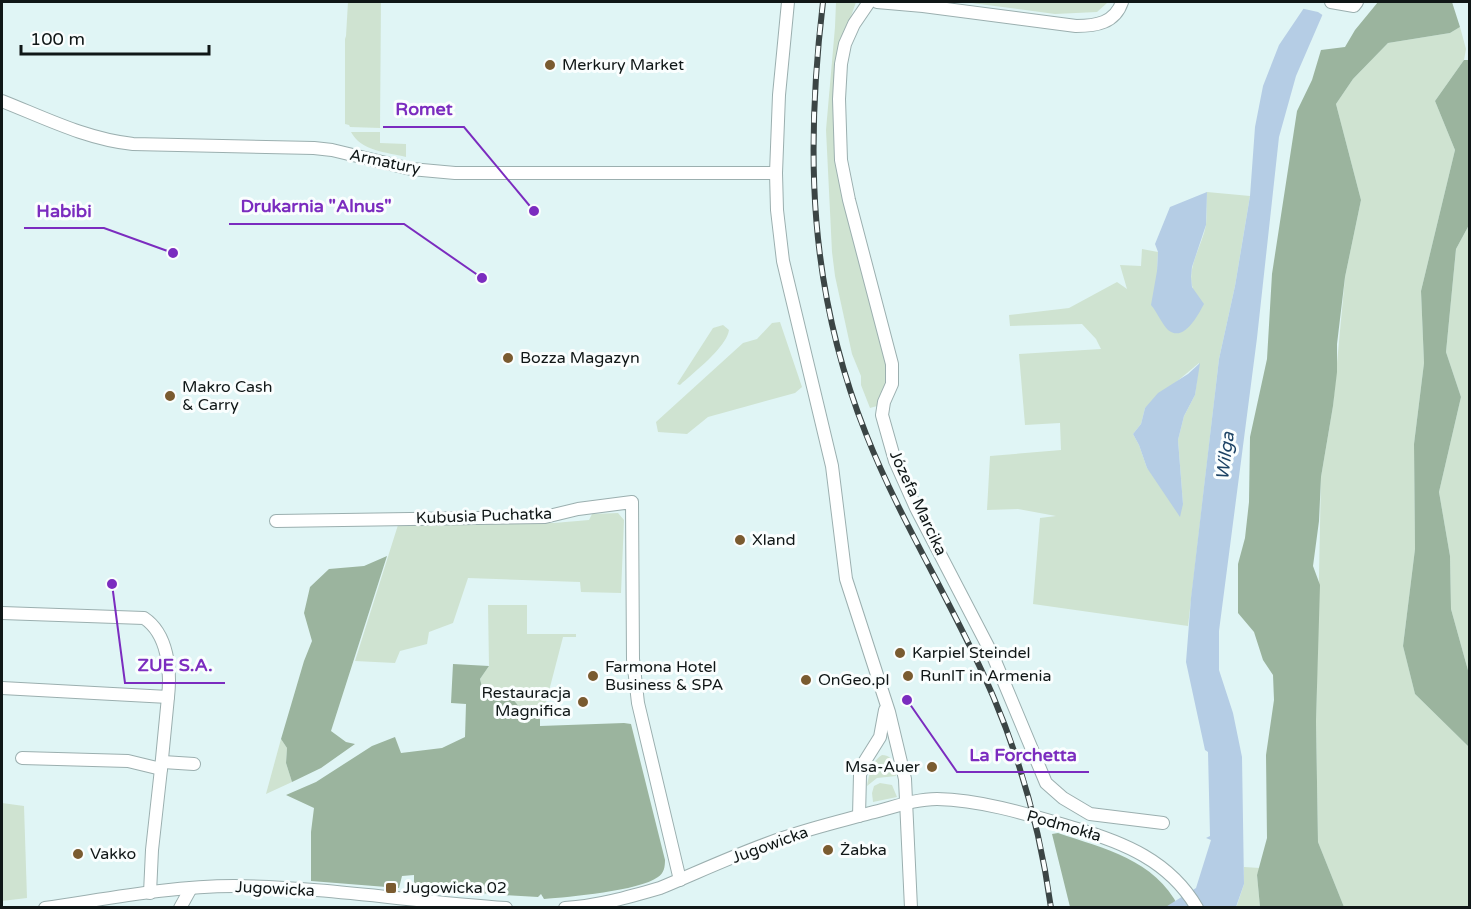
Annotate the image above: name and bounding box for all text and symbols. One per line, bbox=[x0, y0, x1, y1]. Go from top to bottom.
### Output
scale bar bbox=[21, 18, 208, 56]
text: 100 m bbox=[30, 28, 85, 50]
place label: Merkury Market bbox=[562, 55, 684, 75]
marker: Merkury Market bbox=[543, 58, 557, 72]
callout: Romet bbox=[383, 91, 464, 127]
text: Romet bbox=[395, 98, 453, 120]
street label: Armatury bbox=[348, 145, 423, 179]
callout: Drukarnia "Alnus" bbox=[229, 188, 404, 224]
callout: Habibi bbox=[24, 192, 104, 228]
text: Drukarnia "Alnus" bbox=[240, 195, 392, 217]
text: Habibi bbox=[36, 200, 92, 222]
place label: Bozza Magazyn bbox=[520, 348, 640, 368]
marker: Bozza Magazyn bbox=[501, 351, 515, 365]
place label: Makro Cash & Carry bbox=[182, 377, 272, 415]
marker: Makro Cash & Carry bbox=[163, 389, 177, 403]
water label: Wilga bbox=[1211, 430, 1239, 481]
street label: Józefa Marcika bbox=[885, 447, 951, 559]
street label: Kubusia Puchatka bbox=[416, 504, 552, 528]
place label: Xland bbox=[752, 530, 796, 550]
marker: Xland bbox=[733, 533, 747, 547]
place label: Karpiel Steindel bbox=[912, 643, 1031, 663]
marker: Karpiel Steindel bbox=[893, 646, 907, 660]
callout: ZUE S.A. bbox=[125, 647, 225, 683]
text: ZUE S.A. bbox=[137, 654, 213, 676]
place label: Farmona Hotel Business & SPA bbox=[605, 657, 723, 695]
place label: RunIT in Armenia bbox=[920, 666, 1051, 686]
marker: Farmona Hotel Business & SPA bbox=[586, 669, 600, 683]
marker: RunIT in Armenia bbox=[901, 669, 915, 683]
place label: OnGeo.pl bbox=[818, 670, 889, 690]
marker: OnGeo.pl bbox=[799, 673, 813, 687]
place label: Restauracja Magnifica bbox=[481, 683, 571, 721]
marker: Restauracja Magnifica bbox=[576, 695, 590, 709]
callout: La Forchetta bbox=[957, 736, 1089, 772]
text: La Forchetta bbox=[969, 744, 1077, 766]
place label: Msa-Auer bbox=[845, 757, 921, 777]
marker: Msa-Auer bbox=[925, 760, 939, 774]
street label: Podmokła bbox=[1024, 806, 1104, 846]
street label: Jugowicka bbox=[729, 822, 811, 868]
place label: Żabka bbox=[840, 840, 887, 860]
marker: Żabka bbox=[821, 843, 835, 857]
place label: Vakko bbox=[90, 844, 136, 864]
marker: Vakko bbox=[71, 847, 85, 861]
street label: Jugowicka bbox=[235, 877, 315, 901]
place label: Jugowicka 02 bbox=[403, 878, 507, 898]
marker: Jugowicka 02 bbox=[384, 881, 398, 895]

